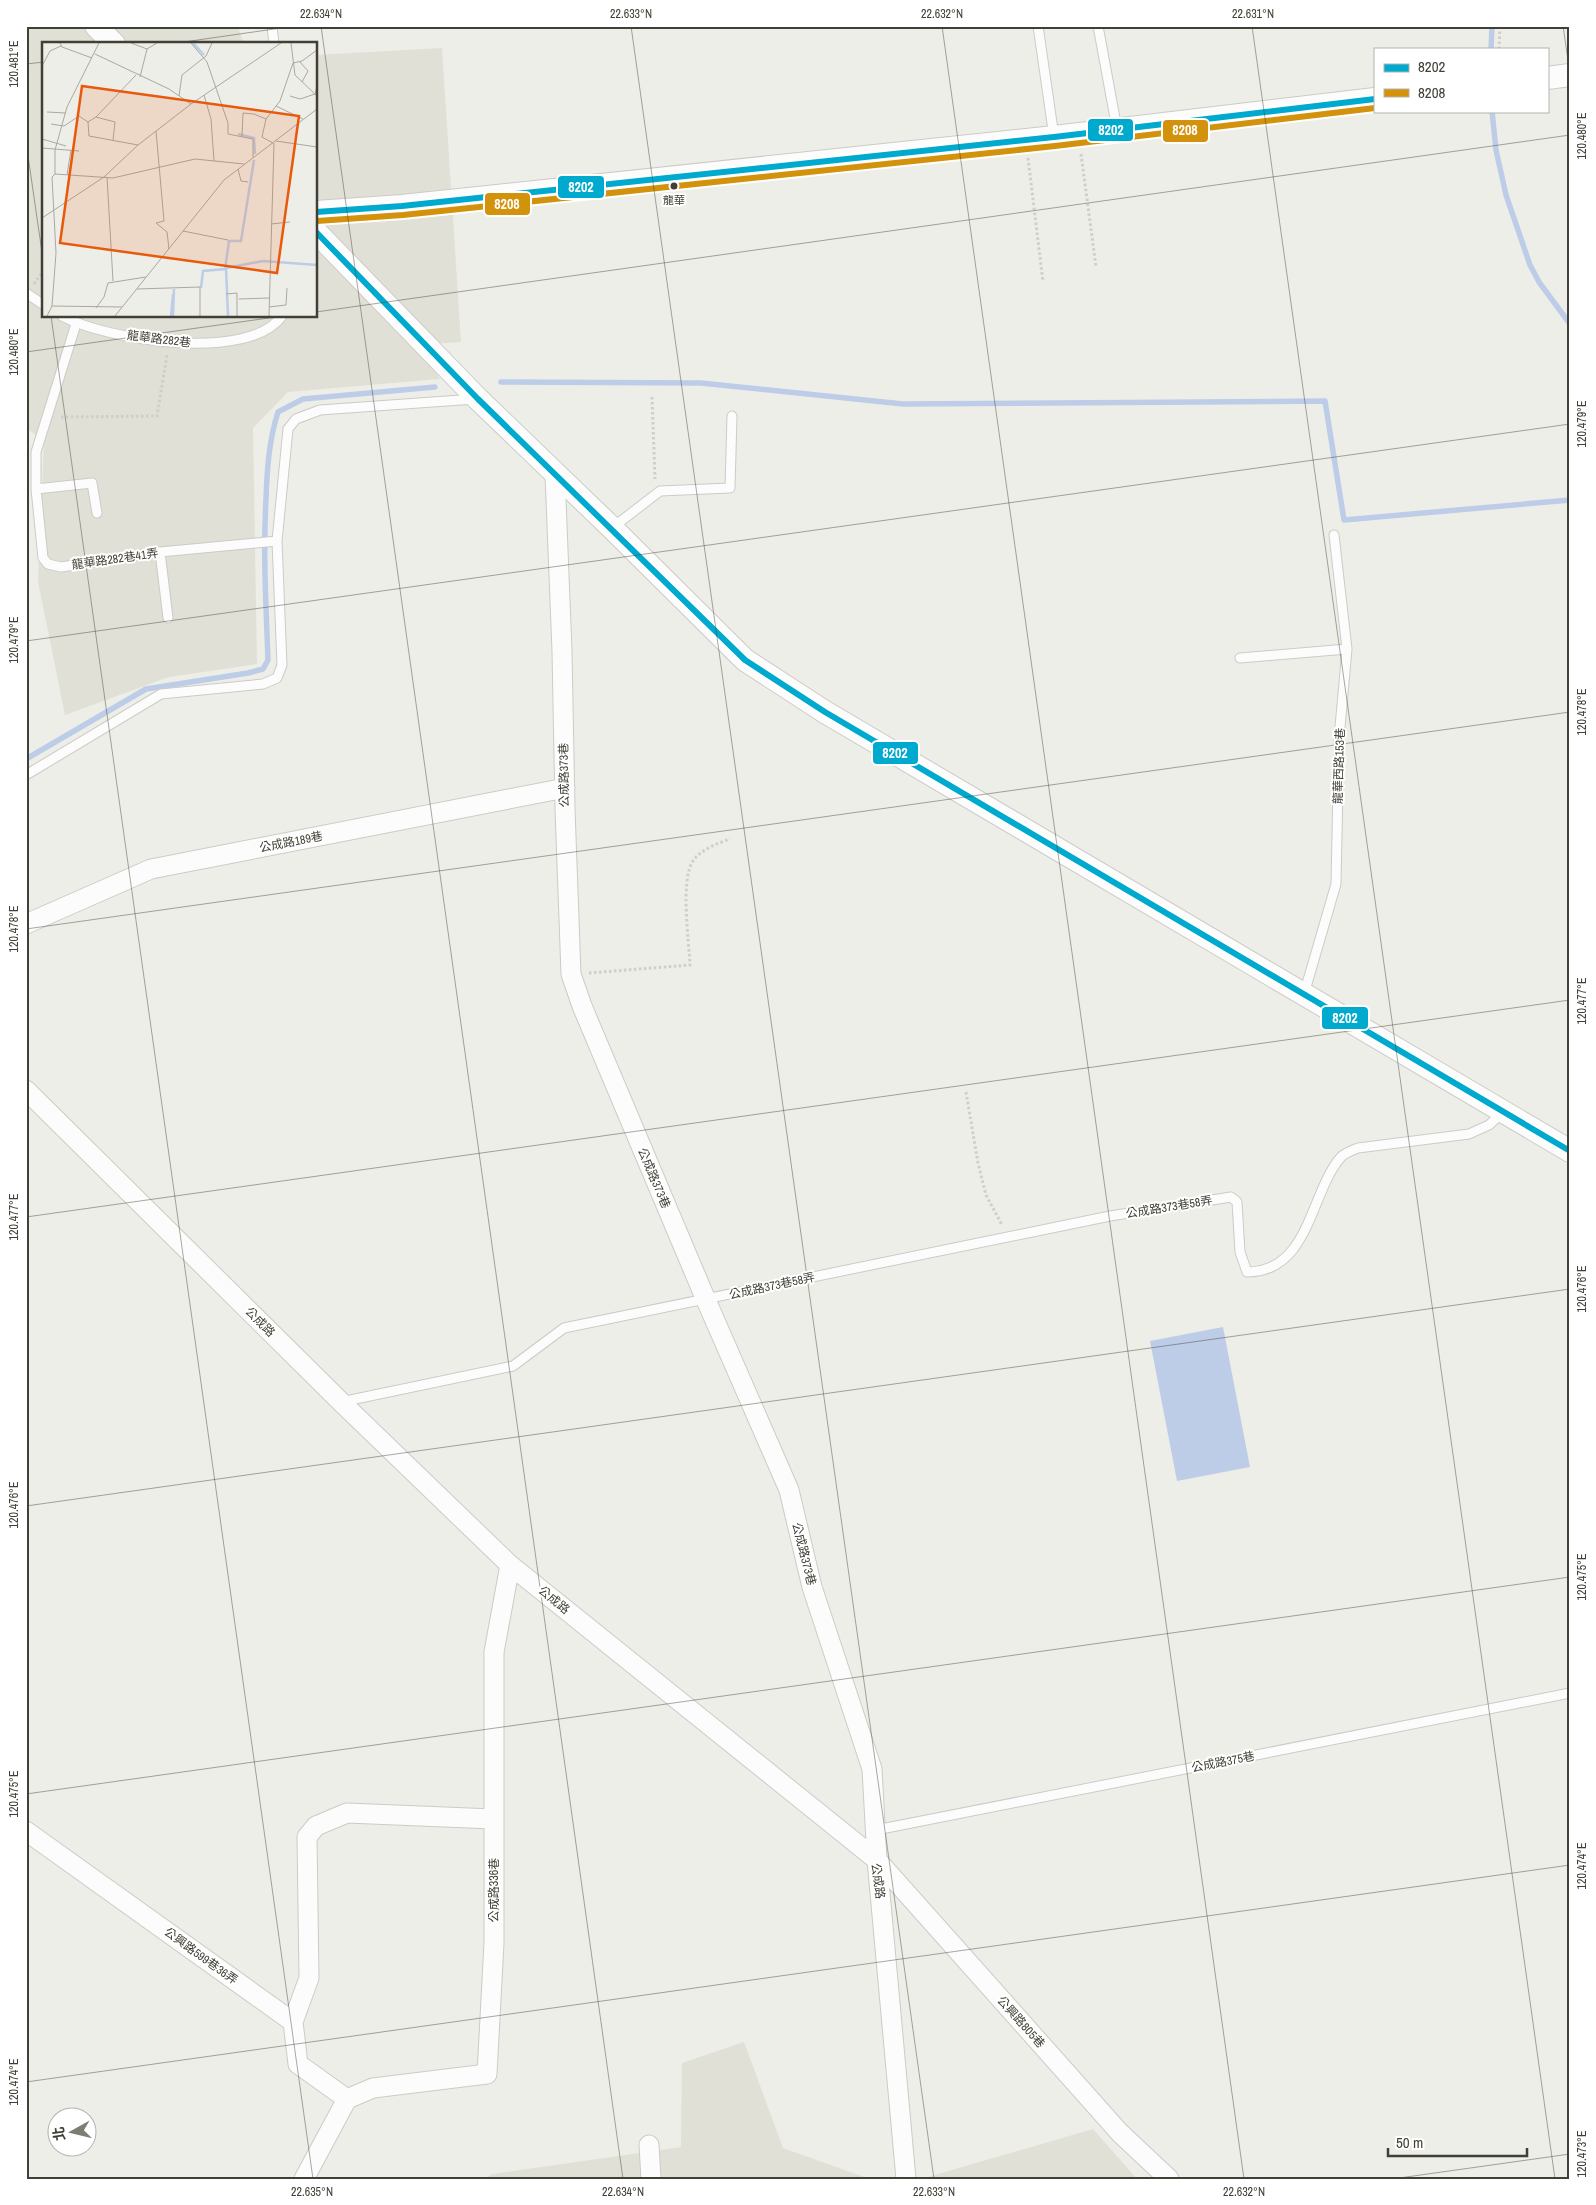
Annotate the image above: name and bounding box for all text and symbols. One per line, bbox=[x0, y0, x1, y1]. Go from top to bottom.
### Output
text: 22.634°N bbox=[300, 6, 342, 22]
text: 22.633°N bbox=[610, 6, 652, 22]
text: 22.632°N bbox=[921, 6, 963, 22]
text: 22.631°N bbox=[1232, 6, 1274, 22]
text: 120.481°E bbox=[6, 41, 22, 87]
inset map bbox=[42, 42, 318, 318]
legend bbox=[1374, 48, 1548, 112]
text: 8202 bbox=[1418, 56, 1446, 77]
text: 8208 bbox=[1418, 82, 1446, 103]
text: 120.480°E bbox=[1574, 113, 1590, 159]
line badge: 8202 bbox=[1087, 118, 1134, 142]
line badge: 8208 bbox=[1162, 119, 1209, 143]
text: 8202 bbox=[1098, 121, 1124, 139]
text: 8208 bbox=[1172, 121, 1198, 139]
line badge: 8202 bbox=[557, 175, 605, 199]
text: 8202 bbox=[568, 178, 594, 196]
marker: 龍華 bbox=[669, 181, 679, 191]
line badge: 8208 bbox=[484, 192, 531, 216]
place label: 龍華 bbox=[663, 193, 685, 207]
text: 8208 bbox=[494, 195, 520, 213]
street label: 龍華路282巷 bbox=[126, 327, 192, 351]
text: 120.480°E bbox=[6, 329, 22, 375]
text: 120.479°E bbox=[1574, 401, 1590, 447]
street label: 龍華路282巷41弄 bbox=[71, 545, 159, 573]
text: 120.479°E bbox=[6, 617, 22, 663]
text: 120.478°E bbox=[1574, 689, 1590, 735]
street label: 龍華西路153巷 bbox=[1330, 728, 1348, 804]
line badge: 8202 bbox=[872, 741, 919, 765]
street label: 公成路373巷 bbox=[555, 743, 573, 807]
text: 8202 bbox=[882, 744, 908, 762]
street label: 公成路189巷 bbox=[258, 828, 324, 856]
text: 120.478°E bbox=[6, 906, 22, 952]
text: 120.477°E bbox=[1574, 978, 1590, 1024]
line badge: 8202 bbox=[1321, 1006, 1369, 1030]
text: 8202 bbox=[1332, 1009, 1358, 1027]
street label: 公成路373巷 bbox=[634, 1145, 674, 1211]
street label: 公成路373巷58弄 bbox=[1125, 1192, 1213, 1222]
text: 120.477°E bbox=[6, 1194, 22, 1240]
text: 120.476°E bbox=[1574, 1266, 1590, 1312]
street label: 公成路373巷58弄 bbox=[728, 1269, 816, 1303]
street label: 公成路 bbox=[242, 1304, 278, 1340]
text: 120.476°E bbox=[6, 1482, 22, 1528]
street label: 公成路373巷 bbox=[788, 1521, 820, 1587]
text: 120.475°E bbox=[1574, 1554, 1590, 1600]
street label: 公成路 bbox=[535, 1582, 573, 1618]
street label: 公成路375巷 bbox=[1190, 1748, 1256, 1776]
text: 120.475°E bbox=[6, 1771, 22, 1817]
text: 120.474°E bbox=[1574, 1843, 1590, 1889]
street label: 公成路336巷 bbox=[486, 1858, 502, 1922]
street label: 公成路 bbox=[868, 1862, 888, 1900]
street label: 公興路599巷36弄 bbox=[161, 1924, 241, 1988]
street label: 公興路805巷 bbox=[994, 1993, 1048, 2051]
text: 120.474°E bbox=[6, 2059, 22, 2105]
north arrow bbox=[48, 2108, 98, 2158]
scale bar bbox=[1388, 2125, 1527, 2157]
text: 北 bbox=[49, 2126, 69, 2142]
text: 120.473°E bbox=[1574, 2131, 1590, 2177]
text: 50 m bbox=[1396, 2132, 1423, 2153]
text: 22.635°N bbox=[291, 2184, 333, 2200]
text: 22.634°N bbox=[602, 2184, 644, 2200]
text: 22.633°N bbox=[913, 2184, 955, 2200]
text: 22.632°N bbox=[1223, 2184, 1265, 2200]

